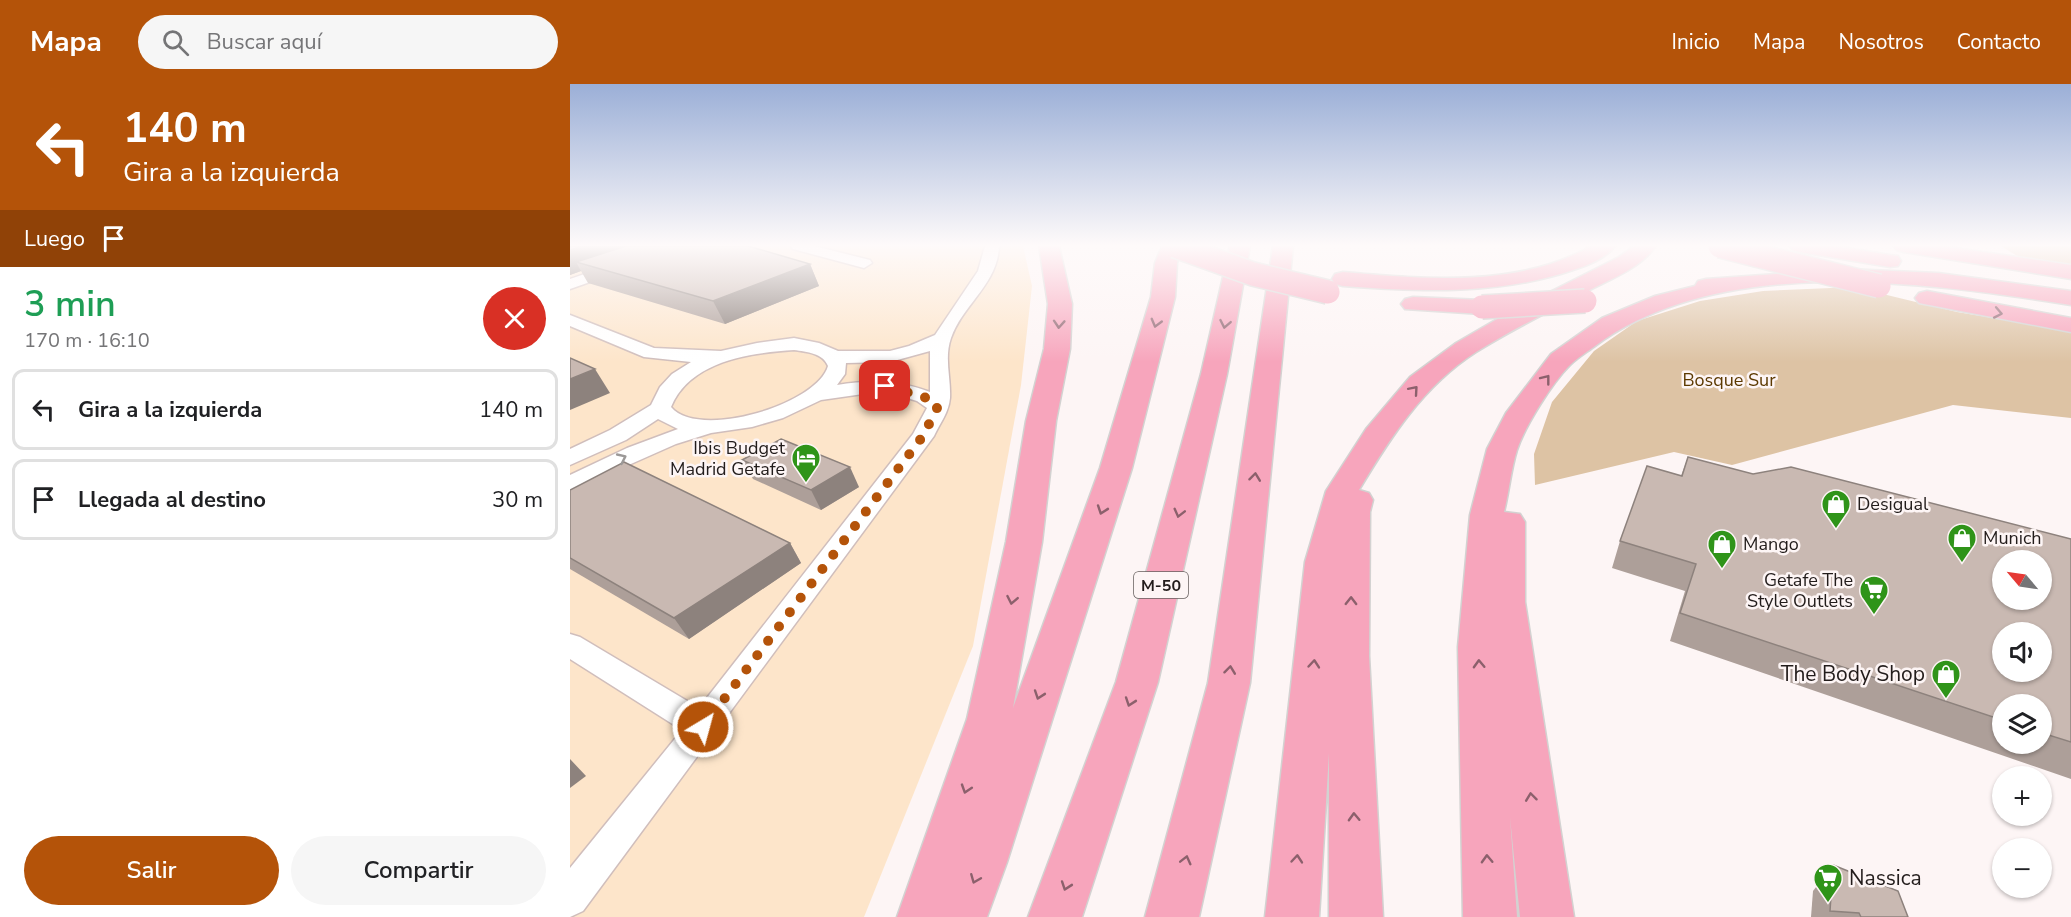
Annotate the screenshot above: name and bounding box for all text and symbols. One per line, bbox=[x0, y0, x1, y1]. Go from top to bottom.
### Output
search box bbox=[138, 15, 558, 69]
text: Mapa bbox=[30, 23, 102, 61]
icon: search bbox=[159, 26, 192, 59]
text: Buscar aquí bbox=[207, 27, 322, 57]
text: Inicio bbox=[1672, 28, 1720, 56]
text: Mapa bbox=[1753, 28, 1805, 56]
text: Nosotros bbox=[1838, 28, 1924, 56]
text: Contacto bbox=[1957, 28, 2041, 56]
text: 140 m bbox=[123, 100, 247, 157]
icon: left bbox=[24, 108, 102, 186]
text: Gira a la izquierda bbox=[123, 154, 340, 191]
icon: arrive bbox=[97, 222, 130, 255]
text: Luego bbox=[24, 224, 85, 254]
text: 3 min bbox=[24, 280, 116, 329]
button: close bbox=[483, 287, 546, 350]
one-way arrow bbox=[1992, 306, 2002, 319]
one-way arrow bbox=[1151, 317, 1163, 328]
one-way arrow bbox=[1219, 318, 1232, 328]
one-way arrow bbox=[1052, 319, 1065, 328]
text: 170 m · 16:10 bbox=[24, 327, 150, 354]
pin bbox=[859, 360, 910, 411]
park label: Bosque Sur bbox=[1682, 368, 1776, 392]
icon: arrive bbox=[868, 369, 901, 402]
one-way arrow bbox=[1539, 374, 1550, 385]
one-way arrow bbox=[1407, 386, 1418, 397]
icon: left bbox=[27, 393, 60, 426]
text: Gira a la izquierda bbox=[78, 395, 262, 425]
text: 140 m bbox=[479, 395, 543, 425]
place label: Ibis Budget Madrid Getafe bbox=[670, 436, 786, 481]
hotel icon: Ibis Budget Madrid Getafe bbox=[790, 442, 822, 484]
one-way arrow bbox=[616, 453, 627, 465]
one-way arrow bbox=[1248, 472, 1260, 482]
icon: arrive bbox=[27, 483, 60, 516]
text: Llegada al destino bbox=[78, 485, 266, 515]
text: 30 m bbox=[492, 485, 543, 515]
shop icon: Desigual bbox=[1820, 488, 1852, 530]
place label: Desigual bbox=[1857, 492, 1929, 516]
one-way arrow bbox=[1096, 504, 1109, 515]
one-way arrow bbox=[1174, 508, 1187, 518]
shop icon: Munich bbox=[1946, 522, 1978, 564]
place label: Munich bbox=[1983, 526, 2041, 550]
shop icon: Mango bbox=[1706, 528, 1738, 570]
place label: Mango bbox=[1743, 532, 1799, 556]
north arrow bbox=[1992, 550, 2052, 610]
map controls bbox=[1992, 550, 2052, 898]
place label: Getafe The Style Outlets bbox=[1747, 568, 1853, 613]
road number: M-50 bbox=[1134, 572, 1188, 598]
supermarket icon: Getafe The Style Outlets bbox=[1858, 574, 1890, 616]
one-way arrow bbox=[1006, 595, 1019, 605]
one-way arrow bbox=[1344, 596, 1357, 605]
button: sound bbox=[1992, 622, 2052, 682]
shop icon: The Body Shop bbox=[1930, 658, 1962, 700]
one-way arrow bbox=[1473, 659, 1486, 668]
one-way arrow bbox=[1307, 660, 1320, 669]
place label: The Body Shop bbox=[1781, 660, 1925, 688]
one-way arrow bbox=[1224, 666, 1236, 675]
one-way arrow bbox=[1034, 689, 1046, 700]
button: layers bbox=[1992, 694, 2052, 754]
position arrow bbox=[671, 695, 735, 759]
one-way arrow bbox=[1124, 696, 1137, 707]
button: + bbox=[1992, 766, 2052, 826]
one-way arrow bbox=[961, 783, 973, 794]
one-way arrow bbox=[1526, 792, 1538, 801]
one-way arrow bbox=[1347, 812, 1360, 821]
button: Salir bbox=[24, 836, 279, 905]
button: Compartir bbox=[291, 836, 546, 905]
button: − bbox=[1992, 838, 2052, 898]
one-way arrow bbox=[1290, 854, 1303, 863]
one-way arrow bbox=[1481, 854, 1494, 863]
one-way arrow bbox=[1178, 855, 1191, 865]
supermarket icon: Nassica bbox=[1812, 862, 1844, 904]
place label: Nassica bbox=[1849, 864, 1922, 892]
one-way arrow bbox=[970, 873, 982, 884]
one-way arrow bbox=[1060, 880, 1073, 891]

